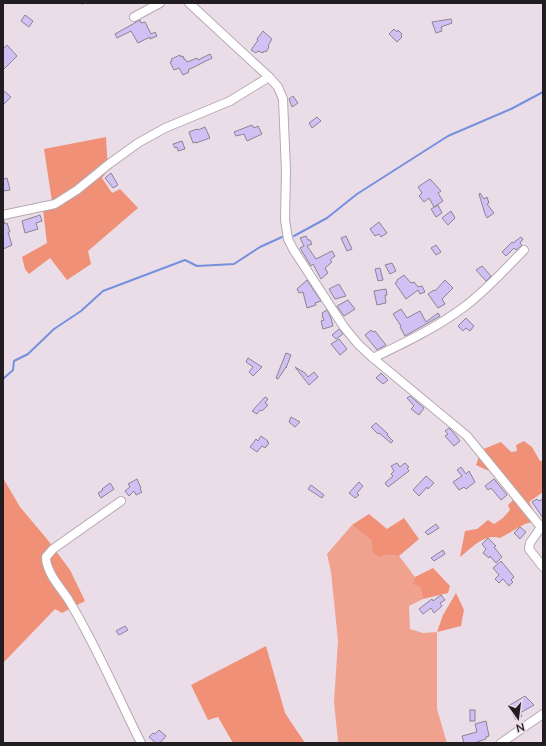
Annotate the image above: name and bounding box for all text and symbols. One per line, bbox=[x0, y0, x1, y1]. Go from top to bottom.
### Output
north arrow bbox=[498, 698, 538, 738]
text: N bbox=[515, 721, 526, 736]

